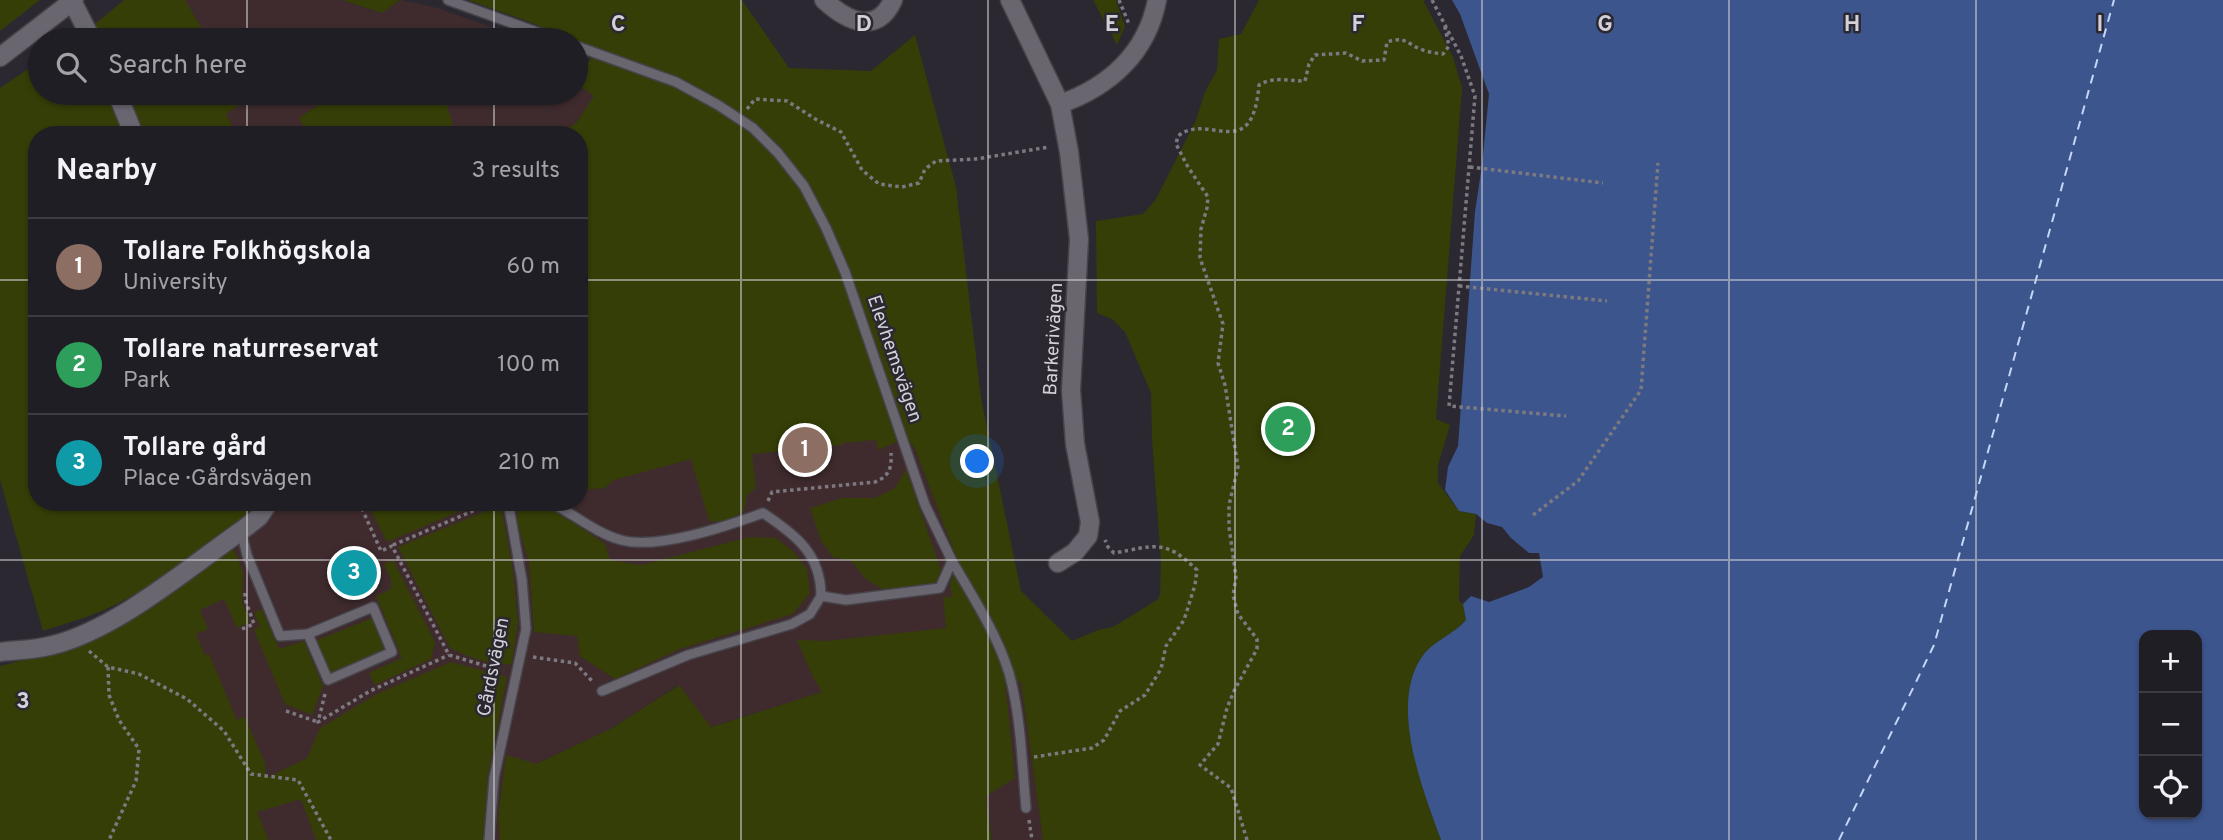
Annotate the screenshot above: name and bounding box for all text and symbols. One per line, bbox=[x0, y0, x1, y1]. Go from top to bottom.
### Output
text: C bbox=[611, 11, 625, 40]
text: D bbox=[856, 11, 872, 40]
text: E bbox=[1105, 11, 1119, 40]
text: F bbox=[1351, 11, 1365, 40]
text: G bbox=[1597, 11, 1613, 40]
text: H bbox=[1844, 11, 1860, 40]
text: I bbox=[2097, 11, 2103, 40]
search box bbox=[28, 28, 588, 105]
icon: search bbox=[52, 48, 90, 86]
text: Search here bbox=[108, 50, 247, 83]
text: Nearby bbox=[56, 153, 157, 190]
text: 3 results bbox=[471, 157, 560, 186]
text: Tollare Folkhögskola bbox=[123, 236, 371, 269]
text: 1 bbox=[74, 253, 84, 282]
text: 60 m bbox=[507, 253, 560, 282]
text: University bbox=[123, 269, 228, 298]
street label: Barkerivägen bbox=[1039, 282, 1069, 396]
street label: Elevhemsvägen bbox=[861, 292, 927, 426]
text: Tollare naturreservat bbox=[123, 334, 379, 367]
text: 2 bbox=[72, 351, 86, 380]
text: 100 m bbox=[497, 351, 560, 380]
text: Park bbox=[123, 367, 170, 396]
pin: 2 bbox=[1265, 403, 1311, 455]
pin: 1 bbox=[782, 424, 828, 476]
text: Tollare gård bbox=[123, 432, 267, 465]
your location bbox=[960, 444, 994, 478]
text: 3 bbox=[72, 449, 86, 478]
text: 210 m bbox=[498, 449, 560, 478]
text: Place · Gårdsvägen bbox=[123, 465, 312, 494]
pin: 3 bbox=[331, 547, 377, 599]
street label: Gårdsvägen bbox=[473, 615, 515, 719]
map controls bbox=[2139, 630, 2202, 819]
button: + bbox=[2139, 630, 2202, 693]
text: 3 bbox=[16, 688, 30, 717]
button: − bbox=[2139, 693, 2202, 756]
button: locate bbox=[2139, 756, 2202, 819]

